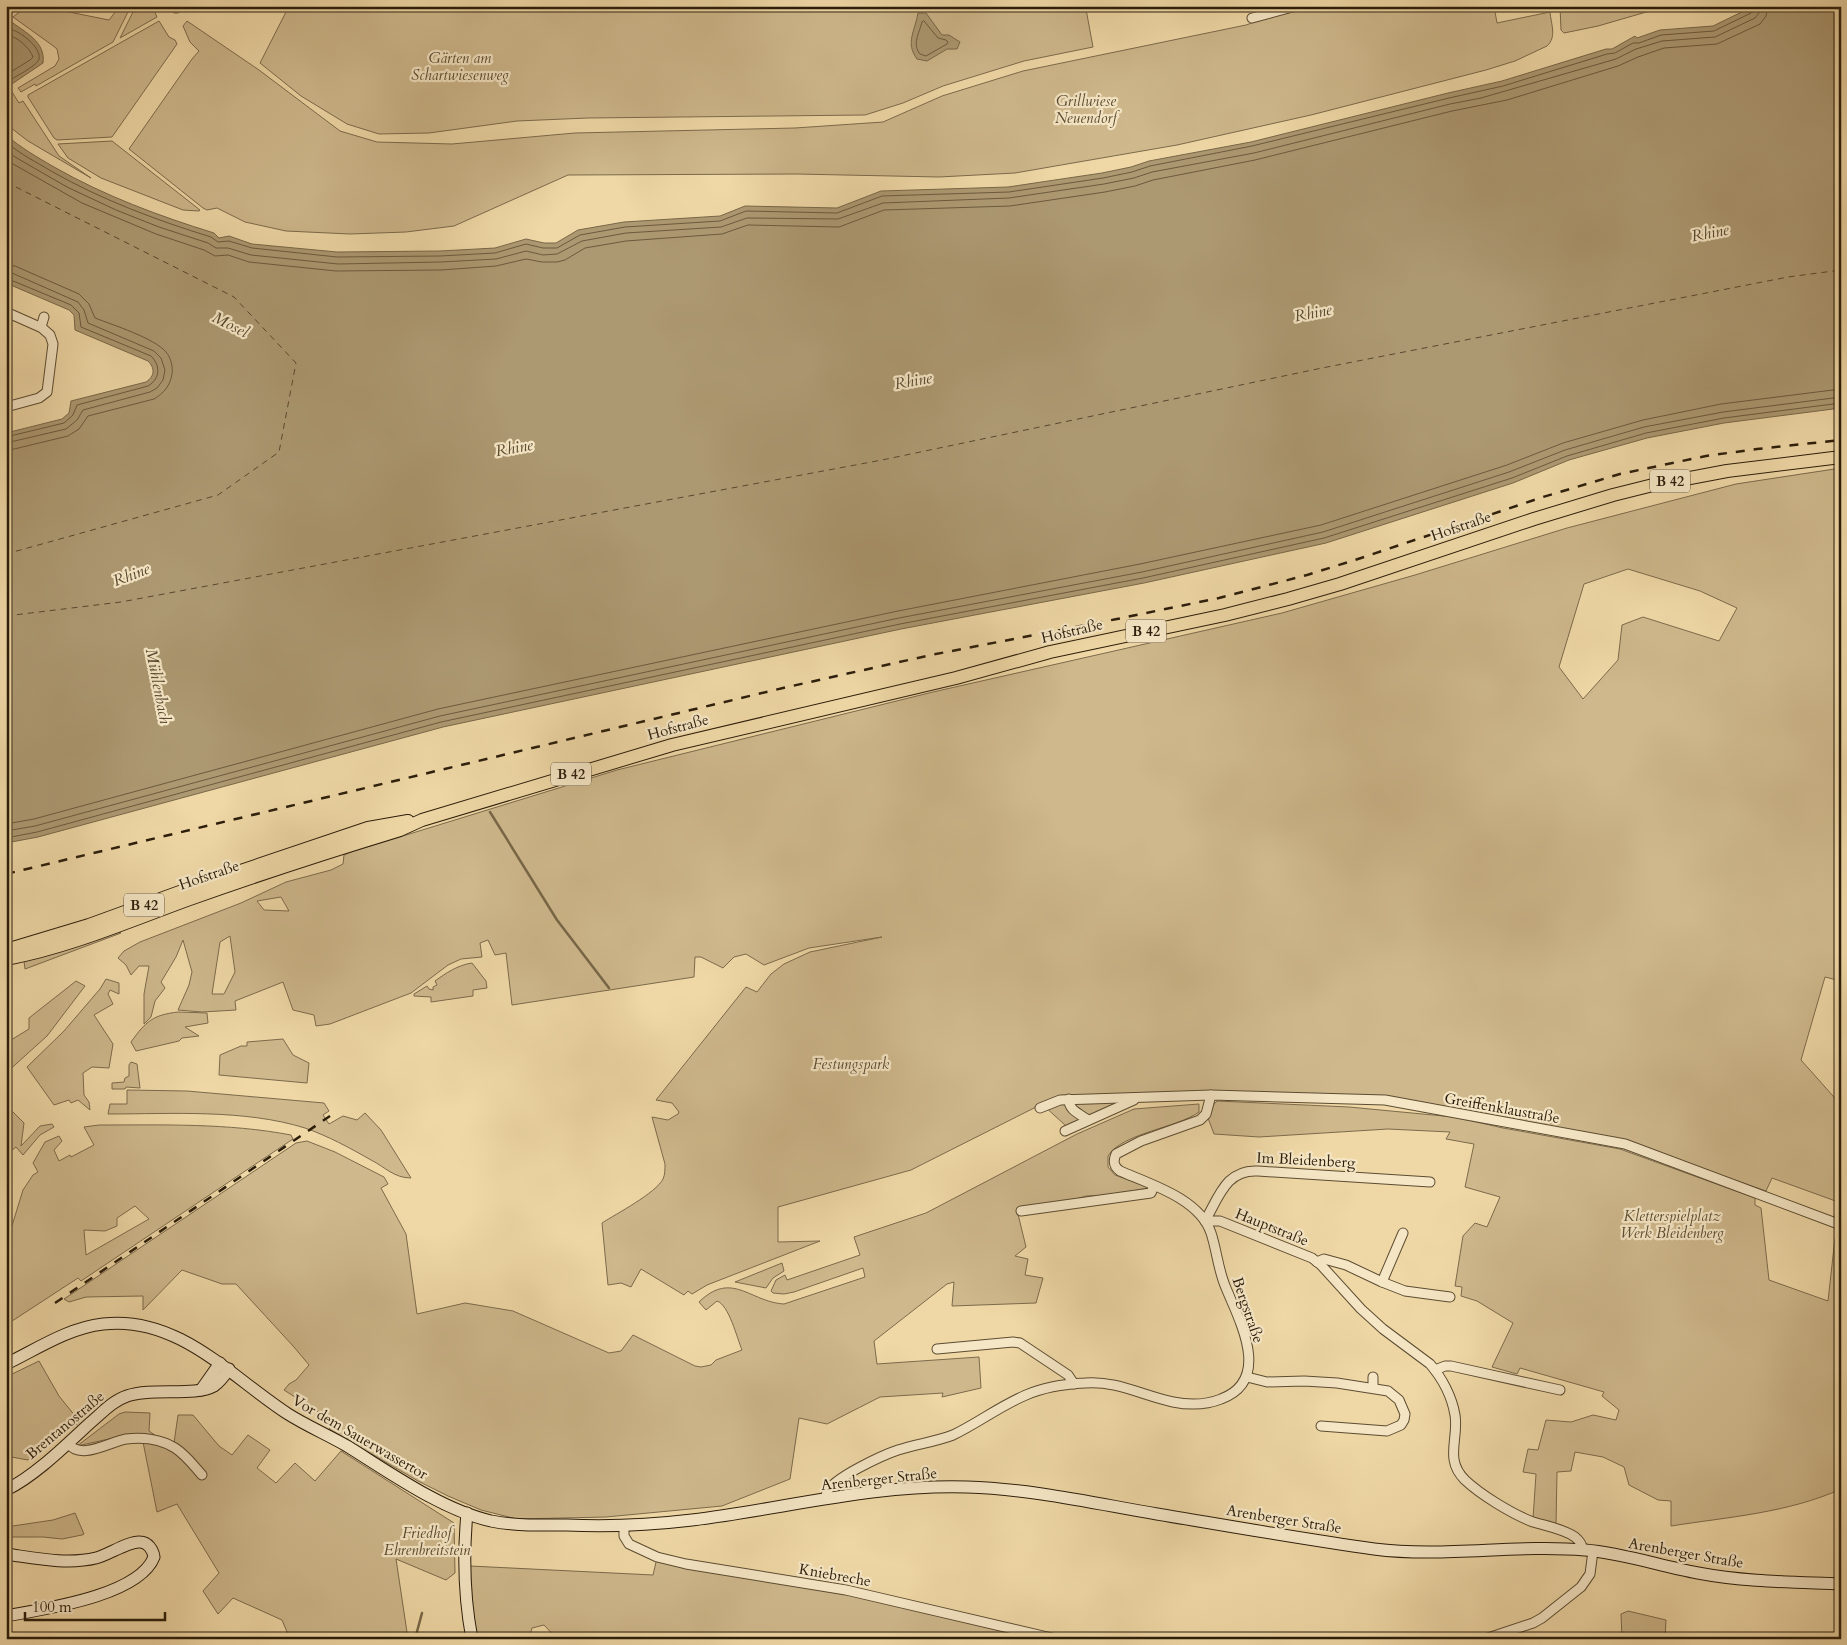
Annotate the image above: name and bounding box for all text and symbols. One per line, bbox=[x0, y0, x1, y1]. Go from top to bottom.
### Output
park label: Gärten am Schartwiesenweg bbox=[411, 48, 509, 85]
park label: Grillwiese Neuendorf bbox=[1055, 91, 1120, 128]
water label: Rhine bbox=[1690, 218, 1732, 247]
water label: Rhine bbox=[1293, 298, 1335, 327]
water label: Mosel bbox=[209, 306, 253, 344]
water label: Rhine bbox=[893, 367, 934, 395]
water label: Rhine bbox=[494, 434, 535, 462]
road number: B 42 bbox=[1650, 470, 1690, 492]
street label: Hofstraße bbox=[1428, 506, 1494, 546]
water label: Rhine bbox=[110, 558, 154, 592]
street label: Hofstraße bbox=[1039, 614, 1105, 648]
road number: B 42 bbox=[1126, 620, 1166, 642]
water label: Mühlenbach bbox=[140, 647, 176, 726]
street label: Hofstraße bbox=[645, 709, 711, 745]
road number: B 42 bbox=[551, 762, 591, 786]
street label: Hofstraße bbox=[176, 855, 242, 895]
road number: B 42 bbox=[124, 894, 164, 916]
park label: Festungspark bbox=[813, 1054, 890, 1074]
street label: Greiffenklaustraße bbox=[1443, 1088, 1561, 1128]
street label: Im Bleidenberg bbox=[1256, 1147, 1357, 1173]
street label: Hauptstraße bbox=[1232, 1203, 1312, 1251]
park label: Kletterspielplatz Werk Bleidenberg bbox=[1620, 1206, 1724, 1243]
street label: Bergstraße bbox=[1227, 1274, 1269, 1346]
street label: Brentanostraße bbox=[22, 1386, 108, 1464]
street label: Vor dem Sauerwassertor bbox=[288, 1390, 432, 1484]
street label: Arenberger Straße bbox=[820, 1463, 938, 1495]
street label: Arenberger Straße bbox=[1225, 1500, 1343, 1538]
park label: Friedhof Ehrenbreitstein bbox=[384, 1523, 471, 1560]
street label: Arenberger Straße bbox=[1627, 1533, 1745, 1573]
street label: Kniebreche bbox=[797, 1559, 873, 1591]
scale bar bbox=[25, 1590, 165, 1622]
text: 100 m bbox=[32, 1597, 72, 1617]

